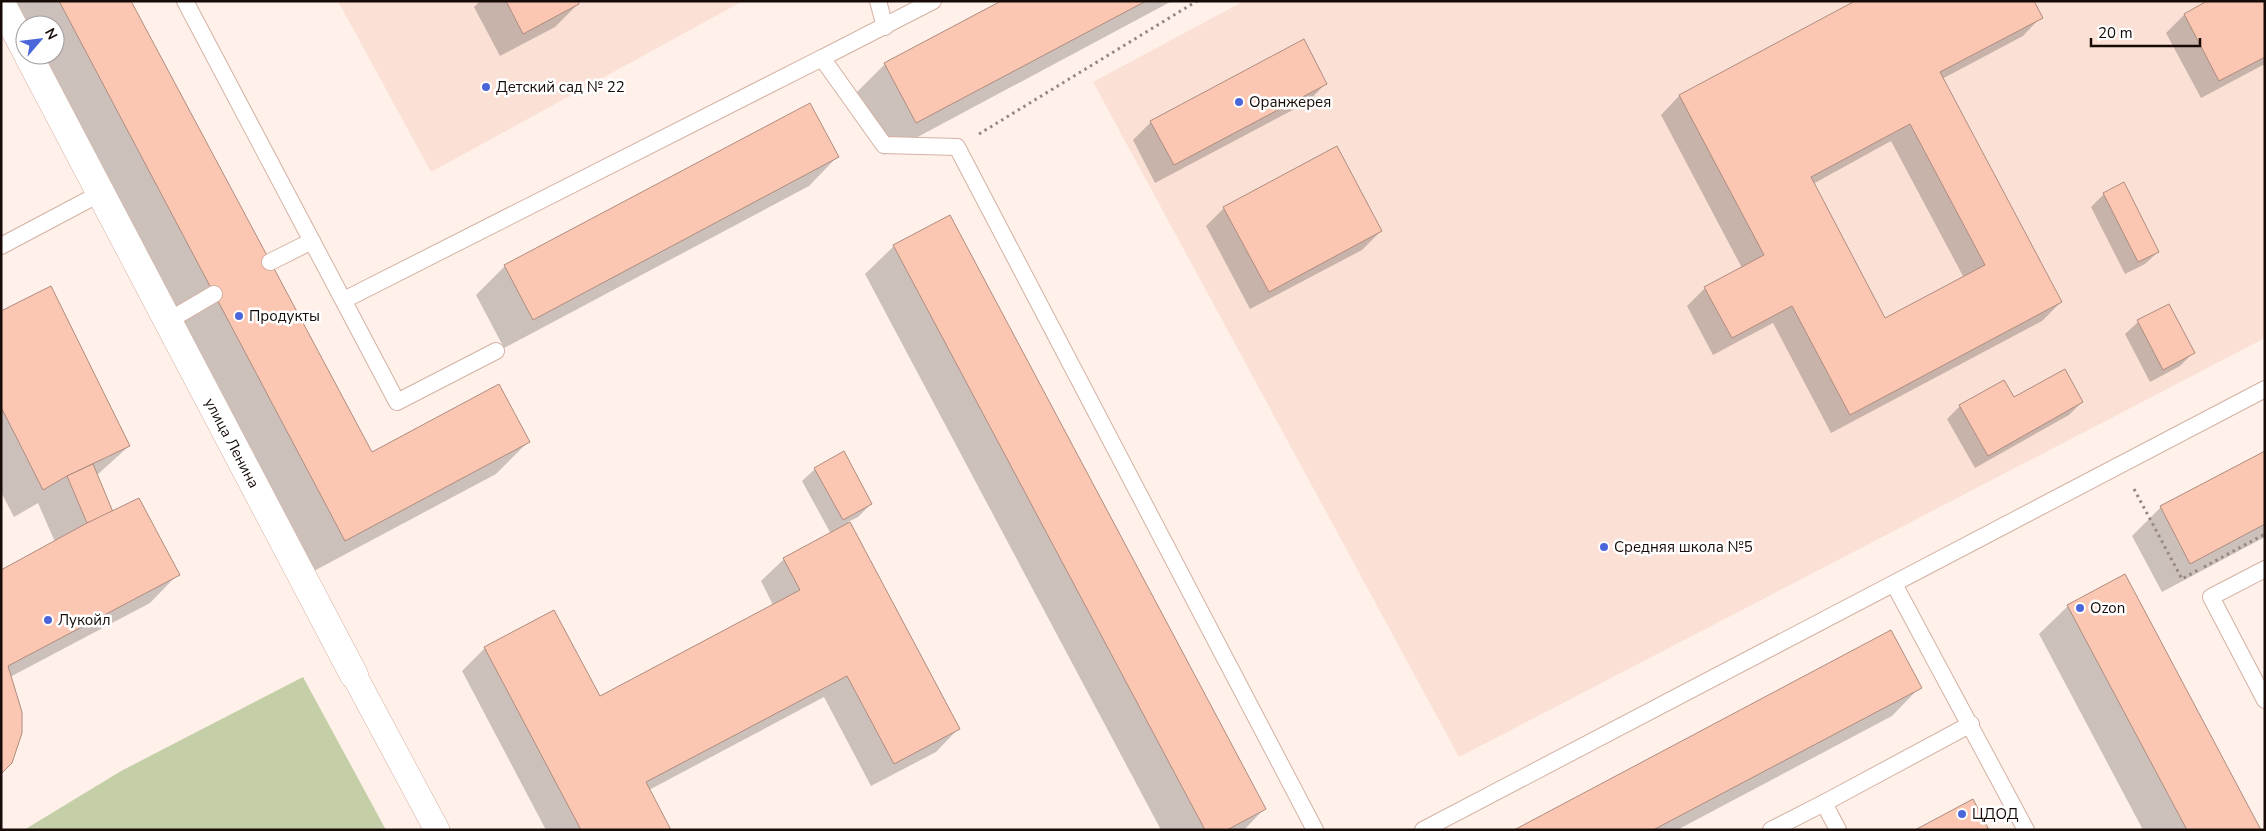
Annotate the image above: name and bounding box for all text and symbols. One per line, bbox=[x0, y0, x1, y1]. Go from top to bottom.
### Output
north arrow bbox=[15, 15, 65, 65]
scale bar bbox=[2091, 15, 2200, 47]
text: 20 m bbox=[2098, 23, 2133, 43]
text: N bbox=[40, 25, 62, 43]
place label: Детский сад № 22 bbox=[496, 77, 625, 97]
marker: Детский сад № 22 bbox=[480, 81, 492, 93]
place label: Оранжерея bbox=[1249, 92, 1331, 112]
marker: Оранжерея bbox=[1233, 96, 1245, 108]
place label: Продукты bbox=[249, 306, 320, 326]
marker: Продукты bbox=[233, 310, 245, 322]
street label: улица Ленина bbox=[200, 394, 264, 492]
place label: Средняя школа №5 bbox=[1614, 537, 1753, 557]
marker: Средняя школа №5 bbox=[1598, 541, 1610, 553]
place label: Ozon bbox=[2090, 598, 2125, 618]
marker: Ozon bbox=[2074, 602, 2086, 614]
place label: Лукойл bbox=[58, 610, 111, 630]
marker: Лукойл bbox=[42, 614, 54, 626]
place label: ЦДОД bbox=[1972, 804, 2019, 824]
marker: ЦДОД bbox=[1956, 808, 1968, 820]

